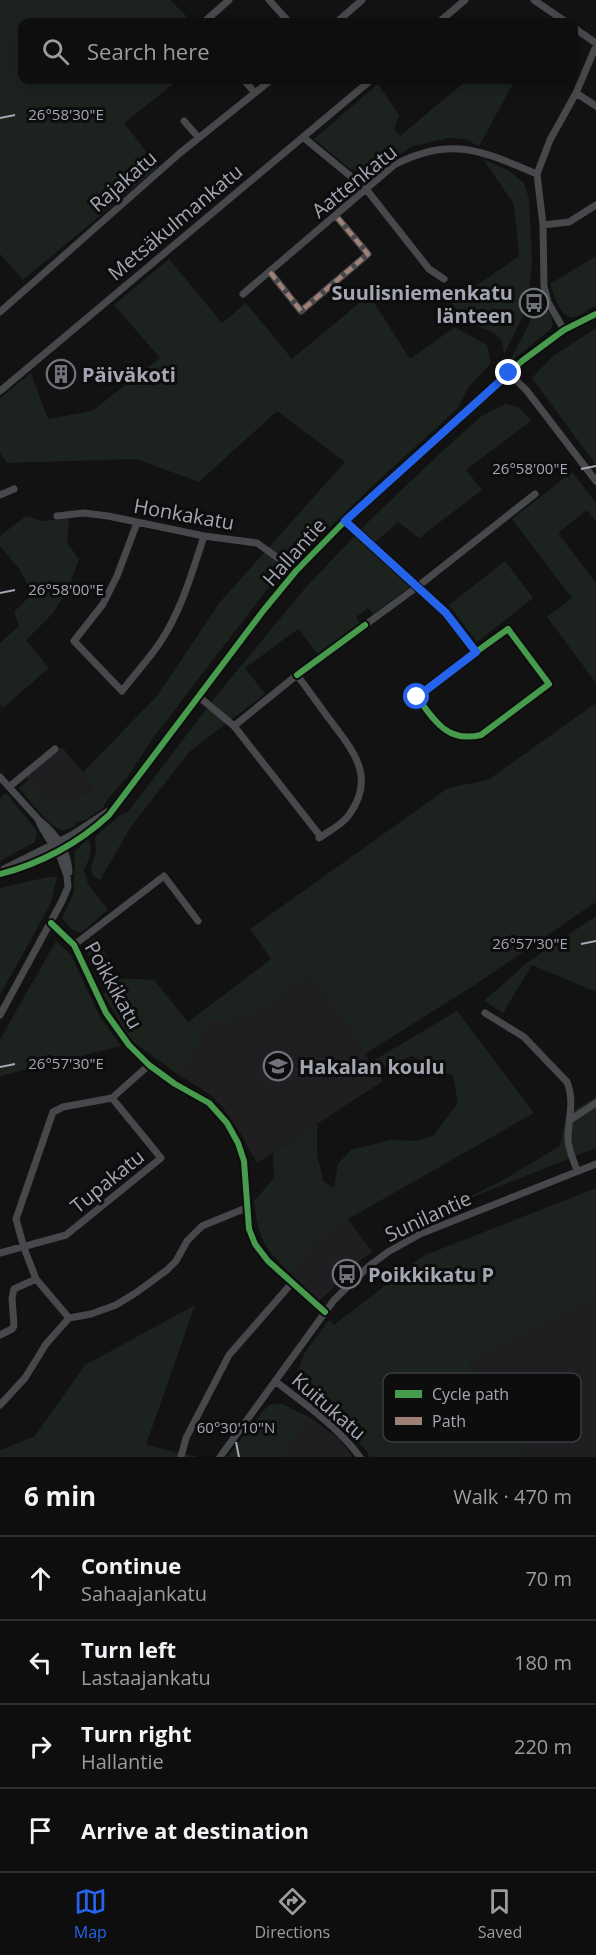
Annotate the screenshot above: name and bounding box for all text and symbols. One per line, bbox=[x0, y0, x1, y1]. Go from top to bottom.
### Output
search box bbox=[18, 18, 578, 84]
icon: search bbox=[39, 35, 72, 68]
text: Search here bbox=[87, 36, 210, 66]
text: 26°58'30"E bbox=[28, 104, 104, 124]
street label: Aattenkatu bbox=[306, 138, 402, 224]
street label: Rajakatu bbox=[84, 144, 162, 218]
street label: Metsäkulmankatu bbox=[102, 158, 248, 286]
place label: Suulisniemenkatu länteen bbox=[332, 279, 513, 329]
bus stop icon: Suulisniemenkatu länteen bbox=[518, 287, 550, 319]
building icon: Päiväkoti bbox=[45, 358, 77, 390]
route end bbox=[495, 359, 521, 385]
place label: Päiväkoti bbox=[82, 361, 176, 388]
text: 26°58'00"E bbox=[492, 458, 568, 478]
street label: Honkakatu bbox=[132, 492, 236, 536]
street label: Hallantie bbox=[256, 512, 332, 592]
text: 26°58'00"E bbox=[28, 579, 104, 599]
route start bbox=[403, 683, 429, 709]
text: 26°57'30"E bbox=[492, 933, 568, 953]
street label: Poikkikatu bbox=[79, 936, 149, 1034]
school or university icon: Hakalan koulu bbox=[262, 1050, 294, 1082]
text: 26°57'30"E bbox=[28, 1053, 104, 1073]
place label: Hakalan koulu bbox=[299, 1053, 445, 1080]
street label: Tupakatu bbox=[64, 1143, 150, 1219]
street label: Sunilantie bbox=[380, 1184, 476, 1248]
bus stop icon: Poikkikatu P bbox=[331, 1258, 363, 1290]
place label: Poikkikatu P bbox=[368, 1261, 494, 1288]
street label: Kuitukatu bbox=[286, 1366, 372, 1446]
legend bbox=[383, 1373, 581, 1442]
text: Cycle path bbox=[432, 1383, 509, 1405]
text: Path bbox=[432, 1410, 466, 1432]
text: 60°30'10"N bbox=[197, 1417, 275, 1437]
text: 6 min bbox=[24, 1478, 96, 1514]
text: Walk · 470 m bbox=[453, 1483, 572, 1510]
text: Continue bbox=[81, 1550, 181, 1580]
icon: ahead bbox=[24, 1562, 57, 1595]
text: 70 m bbox=[525, 1565, 572, 1592]
text: Sahaajankatu bbox=[81, 1580, 207, 1607]
text: Turn left bbox=[81, 1634, 176, 1664]
icon: left bbox=[24, 1646, 57, 1679]
text: 180 m bbox=[514, 1649, 572, 1676]
text: Lastaajankatu bbox=[81, 1664, 211, 1691]
text: Turn right bbox=[81, 1718, 192, 1748]
icon: right bbox=[24, 1730, 57, 1763]
text: 220 m bbox=[514, 1733, 572, 1760]
text: Hallantie bbox=[81, 1748, 164, 1775]
icon: arrive bbox=[24, 1814, 57, 1847]
text: Arrive at destination bbox=[81, 1815, 309, 1845]
tab: Map bbox=[74, 1885, 107, 1943]
tab: Directions bbox=[254, 1885, 330, 1943]
tab: Saved bbox=[478, 1885, 522, 1943]

